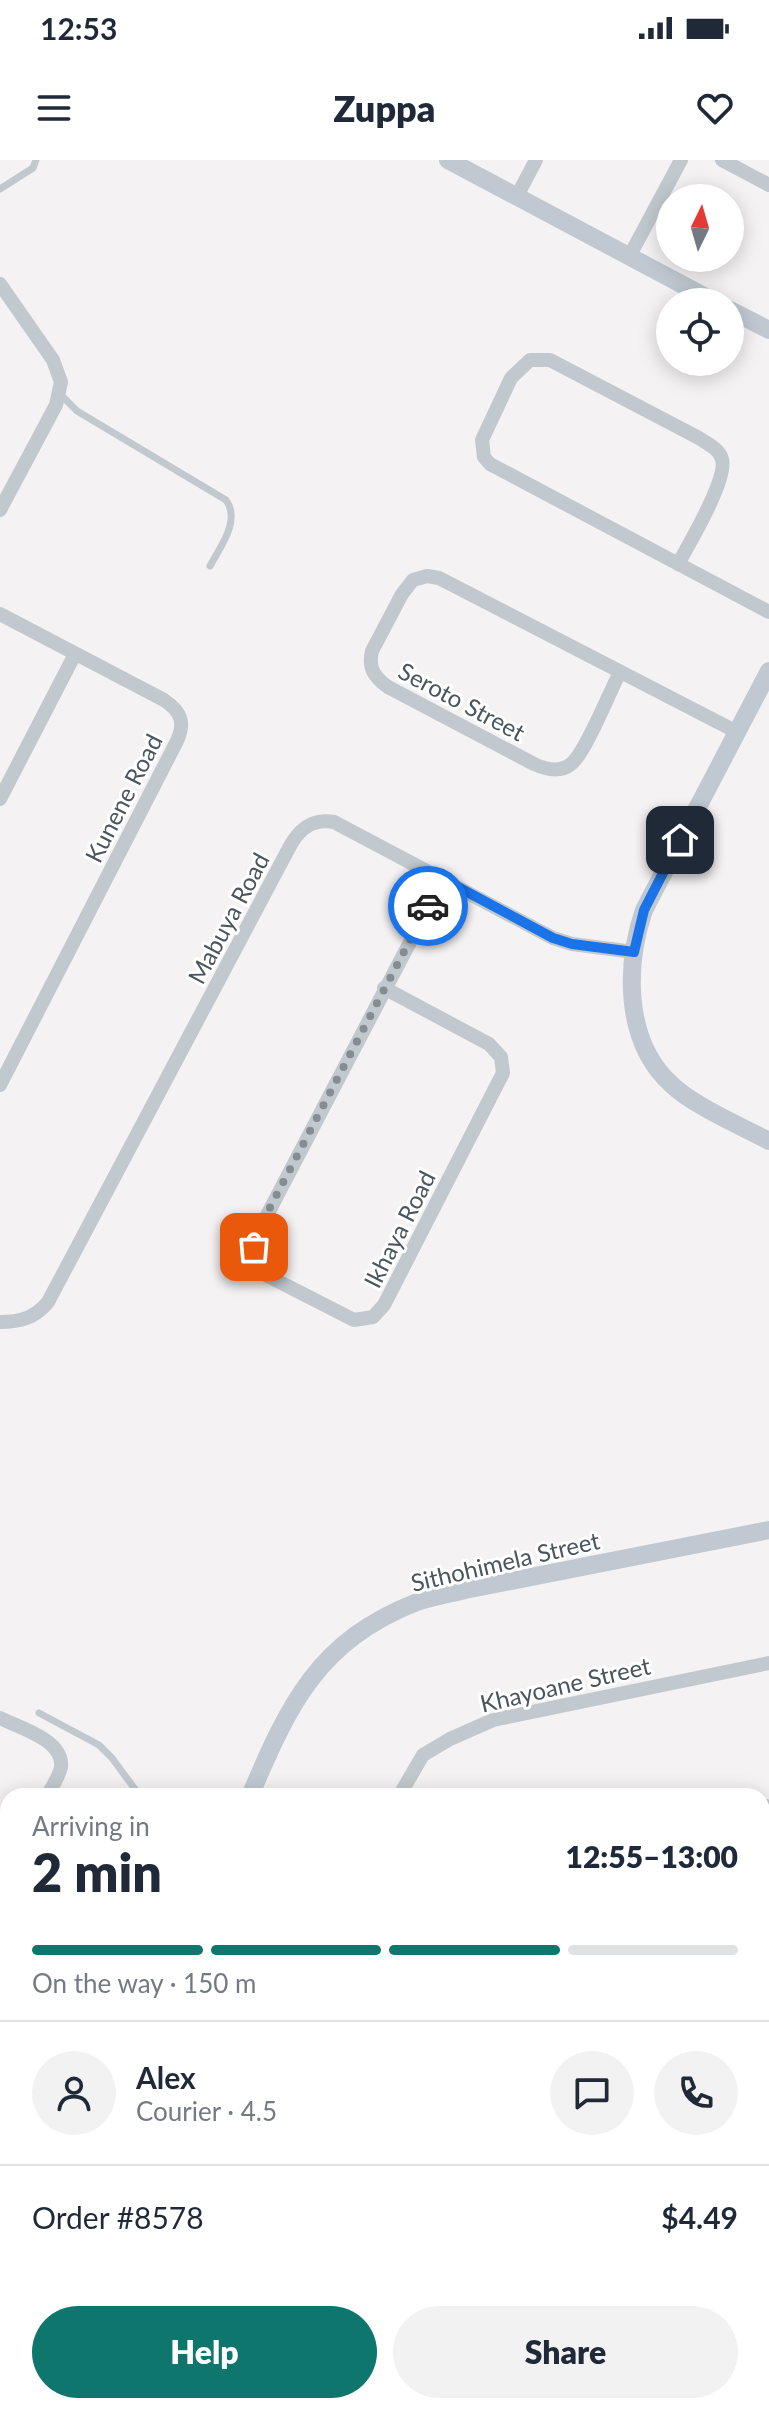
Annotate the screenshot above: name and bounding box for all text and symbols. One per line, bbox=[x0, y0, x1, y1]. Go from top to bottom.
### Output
text: 12:53 bbox=[40, 10, 117, 46]
icon: menu bbox=[32, 86, 76, 130]
text: Zuppa bbox=[334, 86, 435, 130]
icon: heart bbox=[693, 86, 737, 130]
north arrow bbox=[656, 184, 744, 272]
map controls bbox=[656, 184, 744, 376]
button: locate bbox=[656, 288, 744, 376]
street label: Seroto Street bbox=[394, 656, 530, 747]
street label: Kunene Road bbox=[78, 729, 168, 867]
pin bbox=[646, 806, 714, 874]
icon: home bbox=[658, 818, 702, 862]
street label: Mabuya Road bbox=[181, 848, 275, 988]
courier bbox=[388, 866, 468, 946]
icon: car bbox=[406, 884, 450, 928]
street label: Ikhaya Road bbox=[357, 1166, 441, 1292]
pin bbox=[220, 1213, 288, 1281]
icon: bag bbox=[232, 1225, 276, 1269]
street label: Sithohimela Street bbox=[408, 1525, 603, 1597]
street label: Khayoane Street bbox=[477, 1650, 653, 1718]
text: Arriving in bbox=[32, 1810, 150, 1842]
text: 12:55–13:00 bbox=[565, 1838, 738, 1874]
text: 2 min bbox=[32, 1841, 162, 1903]
text: On the way · 150 m bbox=[32, 1967, 256, 1999]
button: person bbox=[32, 2051, 116, 2135]
button: chat bbox=[550, 2051, 634, 2135]
button: phone bbox=[654, 2051, 738, 2135]
text: Alex bbox=[136, 2059, 196, 2095]
text: Courier · 4.5 bbox=[136, 2095, 277, 2127]
text: Order #8578 bbox=[32, 2199, 204, 2235]
text: $4.49 bbox=[661, 2199, 738, 2235]
button: Help bbox=[32, 2306, 377, 2398]
button: Share bbox=[393, 2306, 738, 2398]

